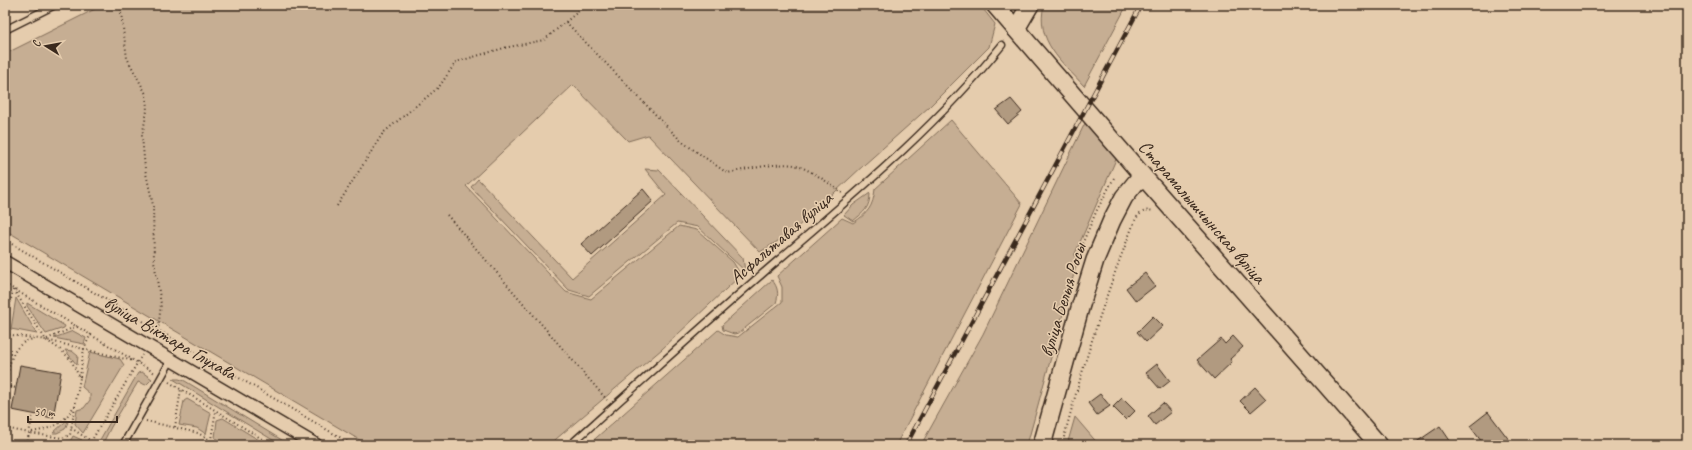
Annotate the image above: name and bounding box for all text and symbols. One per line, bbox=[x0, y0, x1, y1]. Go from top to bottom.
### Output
north arrow bbox=[26, 26, 66, 66]
text: С bbox=[29, 39, 44, 48]
street label: Старамалышчынская вуліца bbox=[1133, 135, 1272, 290]
street label: Асфальтавая вуліца bbox=[724, 185, 839, 289]
street label: вуліца Белыя Росы bbox=[1034, 238, 1092, 360]
street label: вуліца Віктара Глухава bbox=[100, 291, 241, 386]
scale bar bbox=[28, 398, 117, 424]
text: 50 m bbox=[34, 404, 56, 420]

